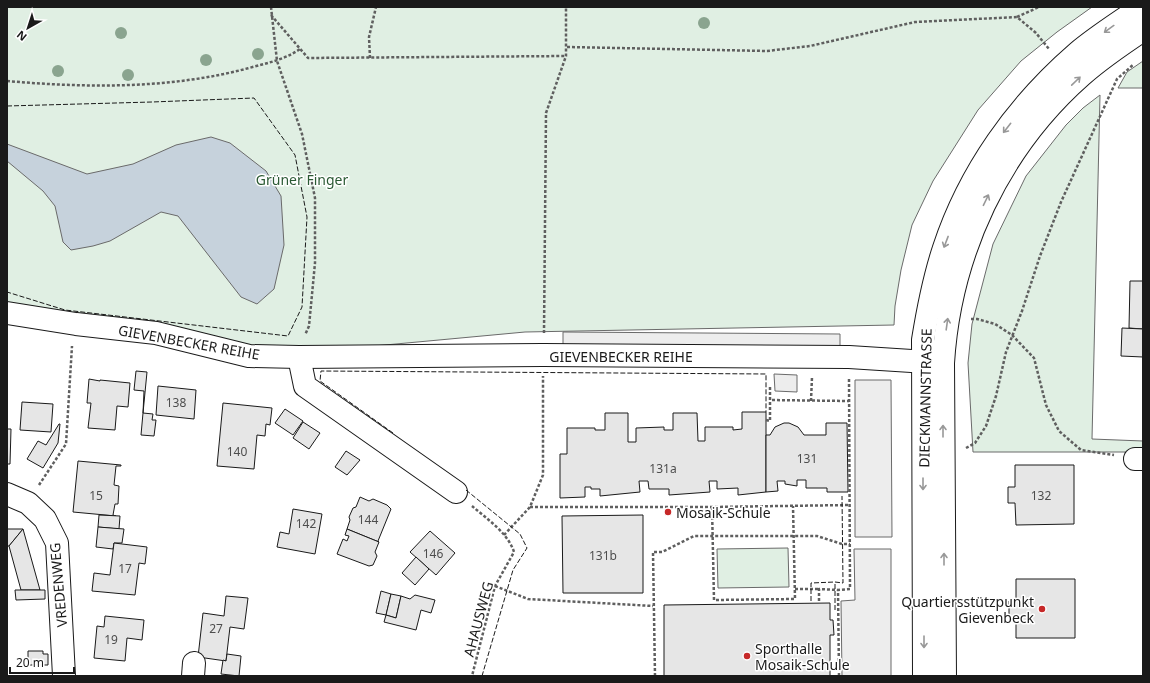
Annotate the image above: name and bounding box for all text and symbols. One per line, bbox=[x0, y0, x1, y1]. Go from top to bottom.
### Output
north arrow bbox=[8, 8, 48, 48]
one-way arrow bbox=[1104, 25, 1115, 33]
text: N bbox=[13, 28, 30, 45]
one-way arrow bbox=[1071, 76, 1081, 86]
one-way arrow bbox=[1003, 122, 1012, 133]
park label: Grüner Finger bbox=[256, 170, 348, 189]
one-way arrow bbox=[983, 195, 990, 207]
one-way arrow bbox=[942, 235, 950, 247]
one-way arrow bbox=[943, 318, 951, 331]
street label: GIEVENBECKER REIHE bbox=[117, 320, 261, 364]
street label: DIECKMANNSTRASSE bbox=[914, 328, 936, 468]
street label: GIEVENBECKER REIHE bbox=[549, 347, 693, 366]
house number: 138 bbox=[166, 394, 186, 411]
one-way arrow bbox=[939, 425, 947, 438]
house number: 140 bbox=[227, 443, 247, 460]
house number: 131 bbox=[797, 450, 817, 467]
house number: 131a bbox=[649, 460, 677, 477]
one-way arrow bbox=[919, 477, 927, 490]
house number: 15 bbox=[89, 487, 103, 504]
house number: 132 bbox=[1031, 487, 1051, 504]
place label: Mosaik-Schule bbox=[676, 503, 771, 522]
marker: Mosaik-Schule bbox=[663, 507, 673, 517]
house number: 144 bbox=[358, 511, 378, 528]
house number: 142 bbox=[296, 515, 316, 532]
street label: VREDENWEG bbox=[45, 542, 71, 628]
house number: 146 bbox=[423, 545, 443, 562]
house number: 131b bbox=[589, 547, 617, 564]
one-way arrow bbox=[940, 553, 948, 566]
house number: 17 bbox=[118, 560, 132, 577]
street label: AHAUSWEG bbox=[459, 579, 497, 659]
place label: Quartiersstützpunkt Gievenbeck bbox=[901, 592, 1035, 627]
marker: Quartiersstützpunkt Gievenbeck bbox=[1037, 604, 1047, 614]
house number: 27 bbox=[209, 620, 223, 637]
house number: 19 bbox=[104, 631, 118, 648]
one-way arrow bbox=[920, 635, 928, 648]
place label: Sporthalle Mosaik-Schule bbox=[755, 639, 850, 674]
scale bar bbox=[10, 649, 74, 675]
marker: Sporthalle Mosaik-Schule bbox=[742, 651, 752, 661]
text: 20 m bbox=[16, 654, 44, 671]

